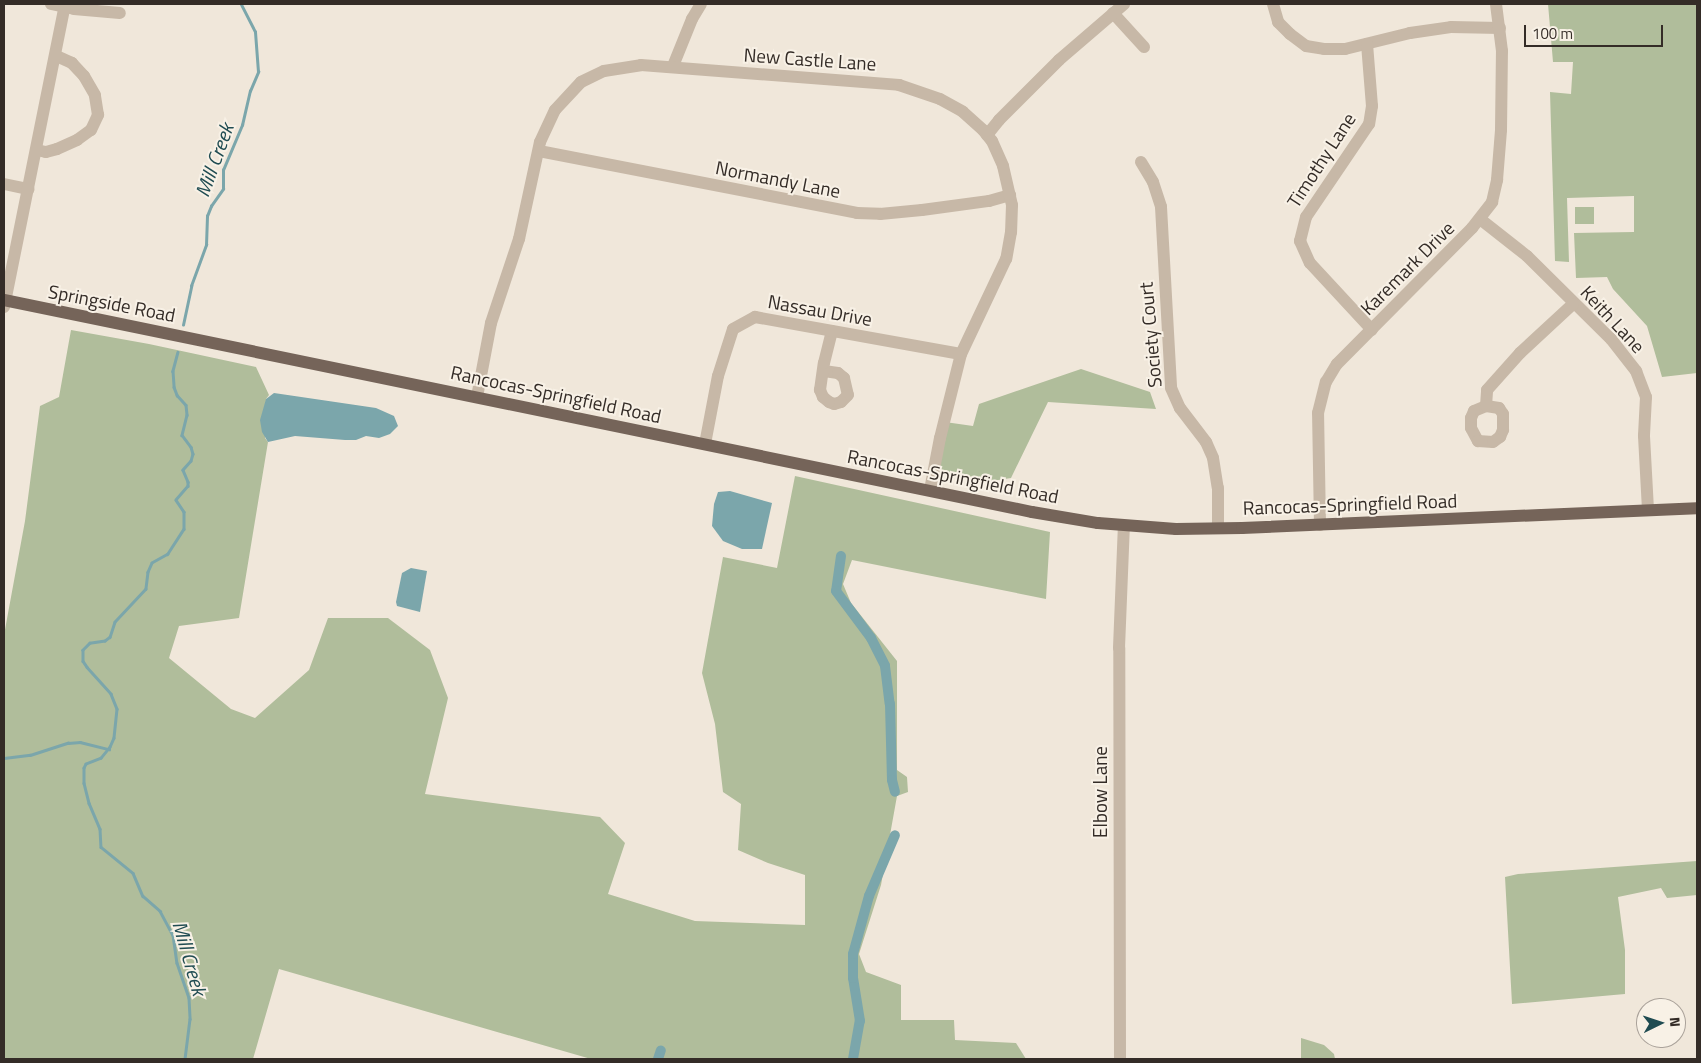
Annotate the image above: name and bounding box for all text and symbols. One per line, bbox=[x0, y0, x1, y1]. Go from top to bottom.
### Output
scale bar bbox=[1526, 15, 1665, 47]
text: 100 m bbox=[1532, 22, 1573, 45]
street label: New Castle Lane bbox=[743, 43, 877, 75]
street label: Timothy Lane bbox=[1282, 108, 1360, 212]
water label: Mill Creek bbox=[190, 120, 238, 200]
street label: Normandy Lane bbox=[714, 156, 842, 202]
street label: Karemark Drive bbox=[1355, 216, 1459, 320]
street label: Springside Road bbox=[47, 280, 177, 326]
street label: Society Court bbox=[1134, 281, 1166, 389]
street label: Keith Lane bbox=[1576, 281, 1650, 357]
street label: Nassau Drive bbox=[766, 290, 874, 330]
street label: Rancocas-Springfield Road bbox=[449, 361, 663, 427]
street label: Rancocas-Springfield Road bbox=[845, 444, 1061, 508]
street label: Rancocas-Springfield Road bbox=[1242, 489, 1458, 519]
street label: Elbow Lane bbox=[1089, 746, 1111, 838]
water label: Mill Creek bbox=[168, 918, 212, 998]
north arrow bbox=[1636, 998, 1686, 1048]
text: N bbox=[1665, 1016, 1686, 1028]

